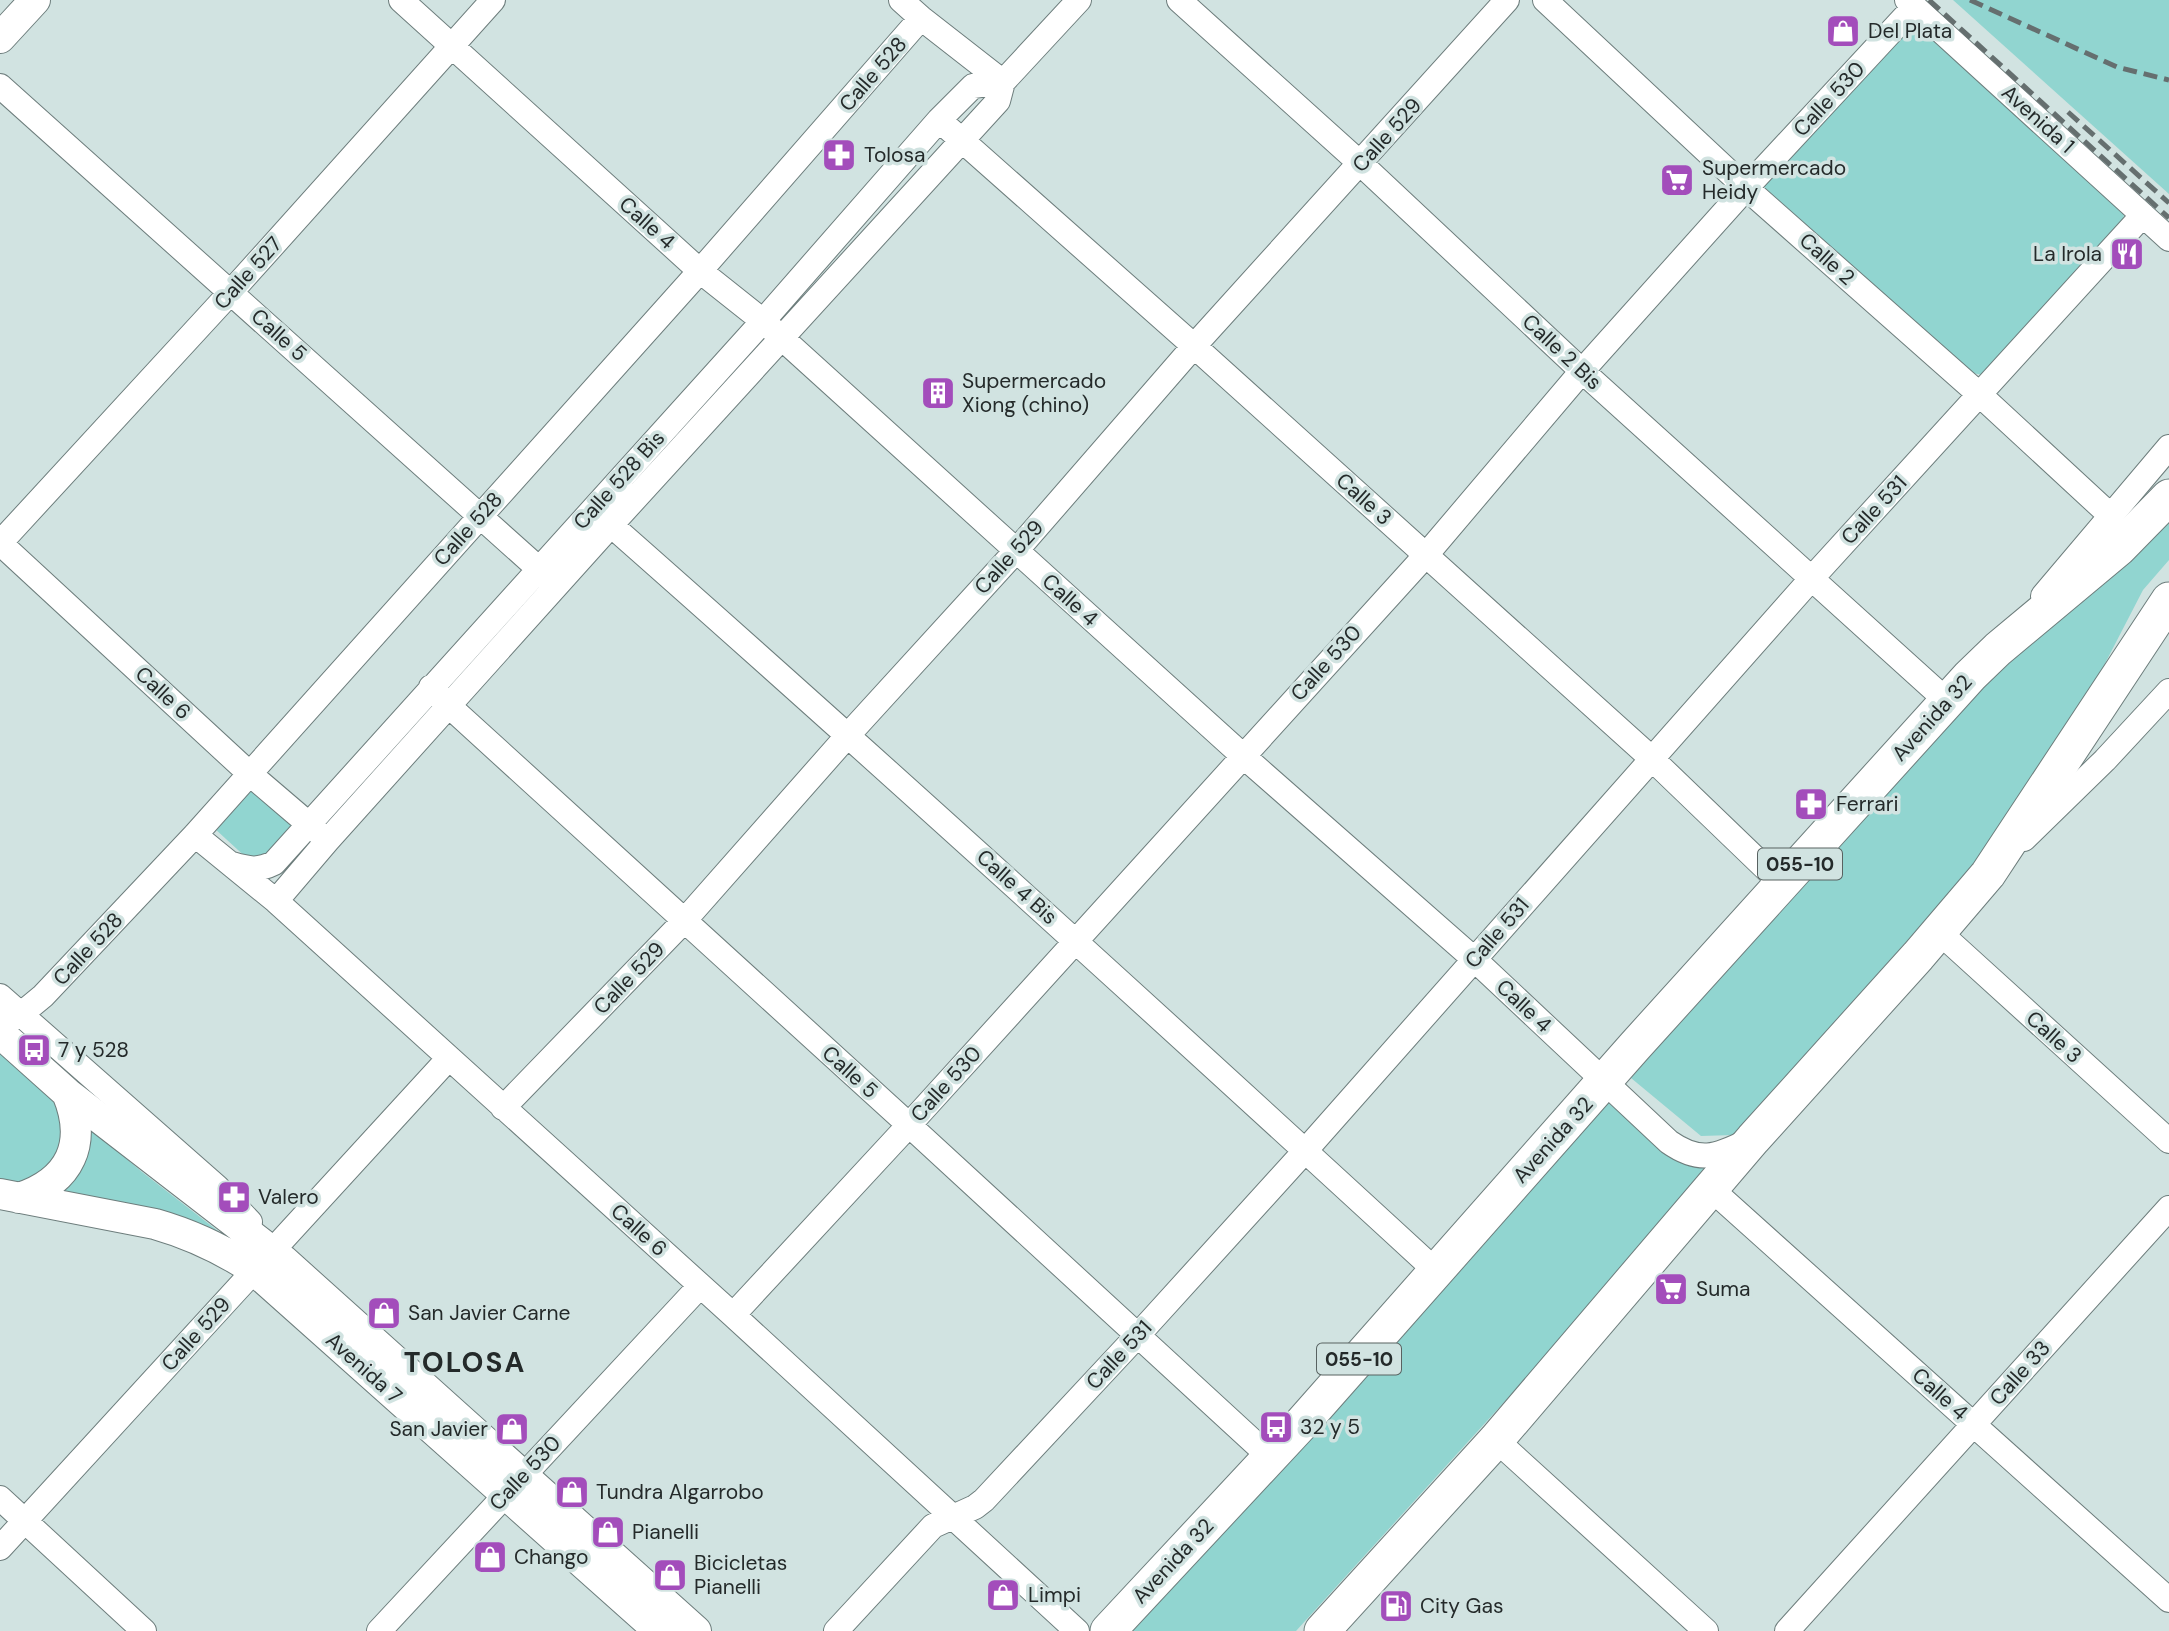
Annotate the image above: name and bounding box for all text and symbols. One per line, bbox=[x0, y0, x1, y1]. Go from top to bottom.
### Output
shop icon: Del Plata bbox=[1824, 12, 1862, 50]
place label: Del Plata bbox=[1868, 17, 1952, 45]
street label: Calle 528 bbox=[833, 31, 913, 117]
street label: Calle 530 bbox=[1787, 55, 1871, 143]
street label: Avenida 1 bbox=[1995, 79, 2081, 159]
street label: Calle 529 bbox=[1346, 92, 1428, 178]
pharmacy icon: Tolosa bbox=[820, 136, 858, 174]
place label: Tolosa bbox=[864, 141, 925, 169]
place label: Supermercado Heidy bbox=[1702, 154, 1846, 206]
supermarket icon: Supermercado Heidy bbox=[1658, 161, 1696, 199]
street label: Calle 4 bbox=[613, 190, 681, 256]
street label: Calle 2 bbox=[1793, 227, 1861, 291]
street label: Calle 527 bbox=[208, 231, 288, 315]
restaurant icon: La Irola bbox=[2108, 235, 2146, 273]
place label: La Irola bbox=[2033, 240, 2102, 268]
street label: Calle 5 bbox=[245, 302, 313, 368]
street label: Calle 2 Bis bbox=[1516, 308, 1608, 396]
place label: Supermercado Xiong (chino) bbox=[962, 367, 1106, 419]
building icon: Supermercado Xiong (chino) bbox=[919, 374, 957, 412]
street label: Calle 528 Bis bbox=[567, 424, 671, 536]
street label: Calle 3 bbox=[1330, 467, 1398, 531]
street label: Calle 531 bbox=[1835, 469, 1913, 551]
street label: Calle 528 bbox=[427, 486, 509, 572]
street label: Calle 529 bbox=[968, 514, 1050, 600]
street label: Calle 4 bbox=[1036, 567, 1104, 633]
street label: Calle 530 bbox=[1284, 619, 1368, 707]
street label: Calle 6 bbox=[129, 660, 197, 726]
street label: Avenida 32 bbox=[1886, 669, 1978, 767]
pharmacy icon: Ferrari bbox=[1792, 785, 1830, 823]
place label: Ferrari bbox=[1836, 790, 1899, 818]
street label: Calle 4 Bis bbox=[970, 843, 1064, 931]
road number: 055-10 bbox=[1758, 848, 1842, 880]
street label: Calle 531 bbox=[1459, 892, 1535, 974]
street label: Calle 528 bbox=[47, 906, 129, 992]
street label: Calle 529 bbox=[587, 936, 671, 1020]
street label: Calle 4 bbox=[1490, 973, 1558, 1039]
street label: Calle 3 bbox=[2020, 1005, 2088, 1069]
bus stop icon: 7 y 528 bbox=[15, 1031, 53, 1069]
place label: 7 y 528 bbox=[58, 1036, 129, 1064]
street label: Calle 5 bbox=[816, 1039, 884, 1105]
street label: Calle 530 bbox=[904, 1040, 988, 1128]
street label: Avenida 32 bbox=[1507, 1091, 1599, 1189]
pharmacy icon: Valero bbox=[215, 1178, 253, 1216]
place label: Valero bbox=[258, 1183, 319, 1211]
street label: Calle 6 bbox=[605, 1197, 673, 1263]
supermarket icon: Suma bbox=[1652, 1270, 1690, 1308]
place label: Suma bbox=[1696, 1275, 1750, 1303]
street label: Calle 529 bbox=[155, 1291, 237, 1377]
shop icon: San Javier Carne bbox=[365, 1294, 403, 1332]
place label: San Javier Carne bbox=[408, 1299, 570, 1327]
street label: Calle 531 bbox=[1080, 1314, 1158, 1396]
street label: Avenida 7 bbox=[320, 1326, 408, 1410]
street label: Calle 33 bbox=[1983, 1335, 2057, 1411]
district label: TOLOSA bbox=[404, 1344, 526, 1381]
road number: 055-10 bbox=[1317, 1344, 1401, 1374]
street label: Calle 4 bbox=[1906, 1361, 1974, 1427]
bus stop icon: 32 y 5 bbox=[1257, 1408, 1295, 1446]
shop icon: San Javier bbox=[493, 1410, 531, 1448]
place label: 32 y 5 bbox=[1300, 1413, 1360, 1441]
place label: San Javier bbox=[389, 1415, 488, 1443]
street label: Calle 530 bbox=[483, 1429, 567, 1517]
shop icon: Tundra Algarrobo bbox=[553, 1473, 591, 1511]
place label: Tundra Algarrobo bbox=[596, 1478, 764, 1506]
street label: Avenida 32 bbox=[1126, 1512, 1220, 1610]
shop icon: Pianelli bbox=[589, 1513, 627, 1551]
place label: Pianelli bbox=[632, 1518, 699, 1546]
shop icon: Chango bbox=[471, 1538, 509, 1576]
place label: Chango bbox=[514, 1543, 588, 1571]
place label: Bicicletas Pianelli bbox=[694, 1549, 787, 1601]
shop icon: Bicicletas Pianelli bbox=[651, 1556, 689, 1594]
shop icon: Limpi bbox=[984, 1576, 1022, 1614]
place label: Limpi bbox=[1028, 1581, 1081, 1609]
fuel station icon: City Gas bbox=[1377, 1587, 1415, 1625]
place label: City Gas bbox=[1420, 1592, 1503, 1620]

